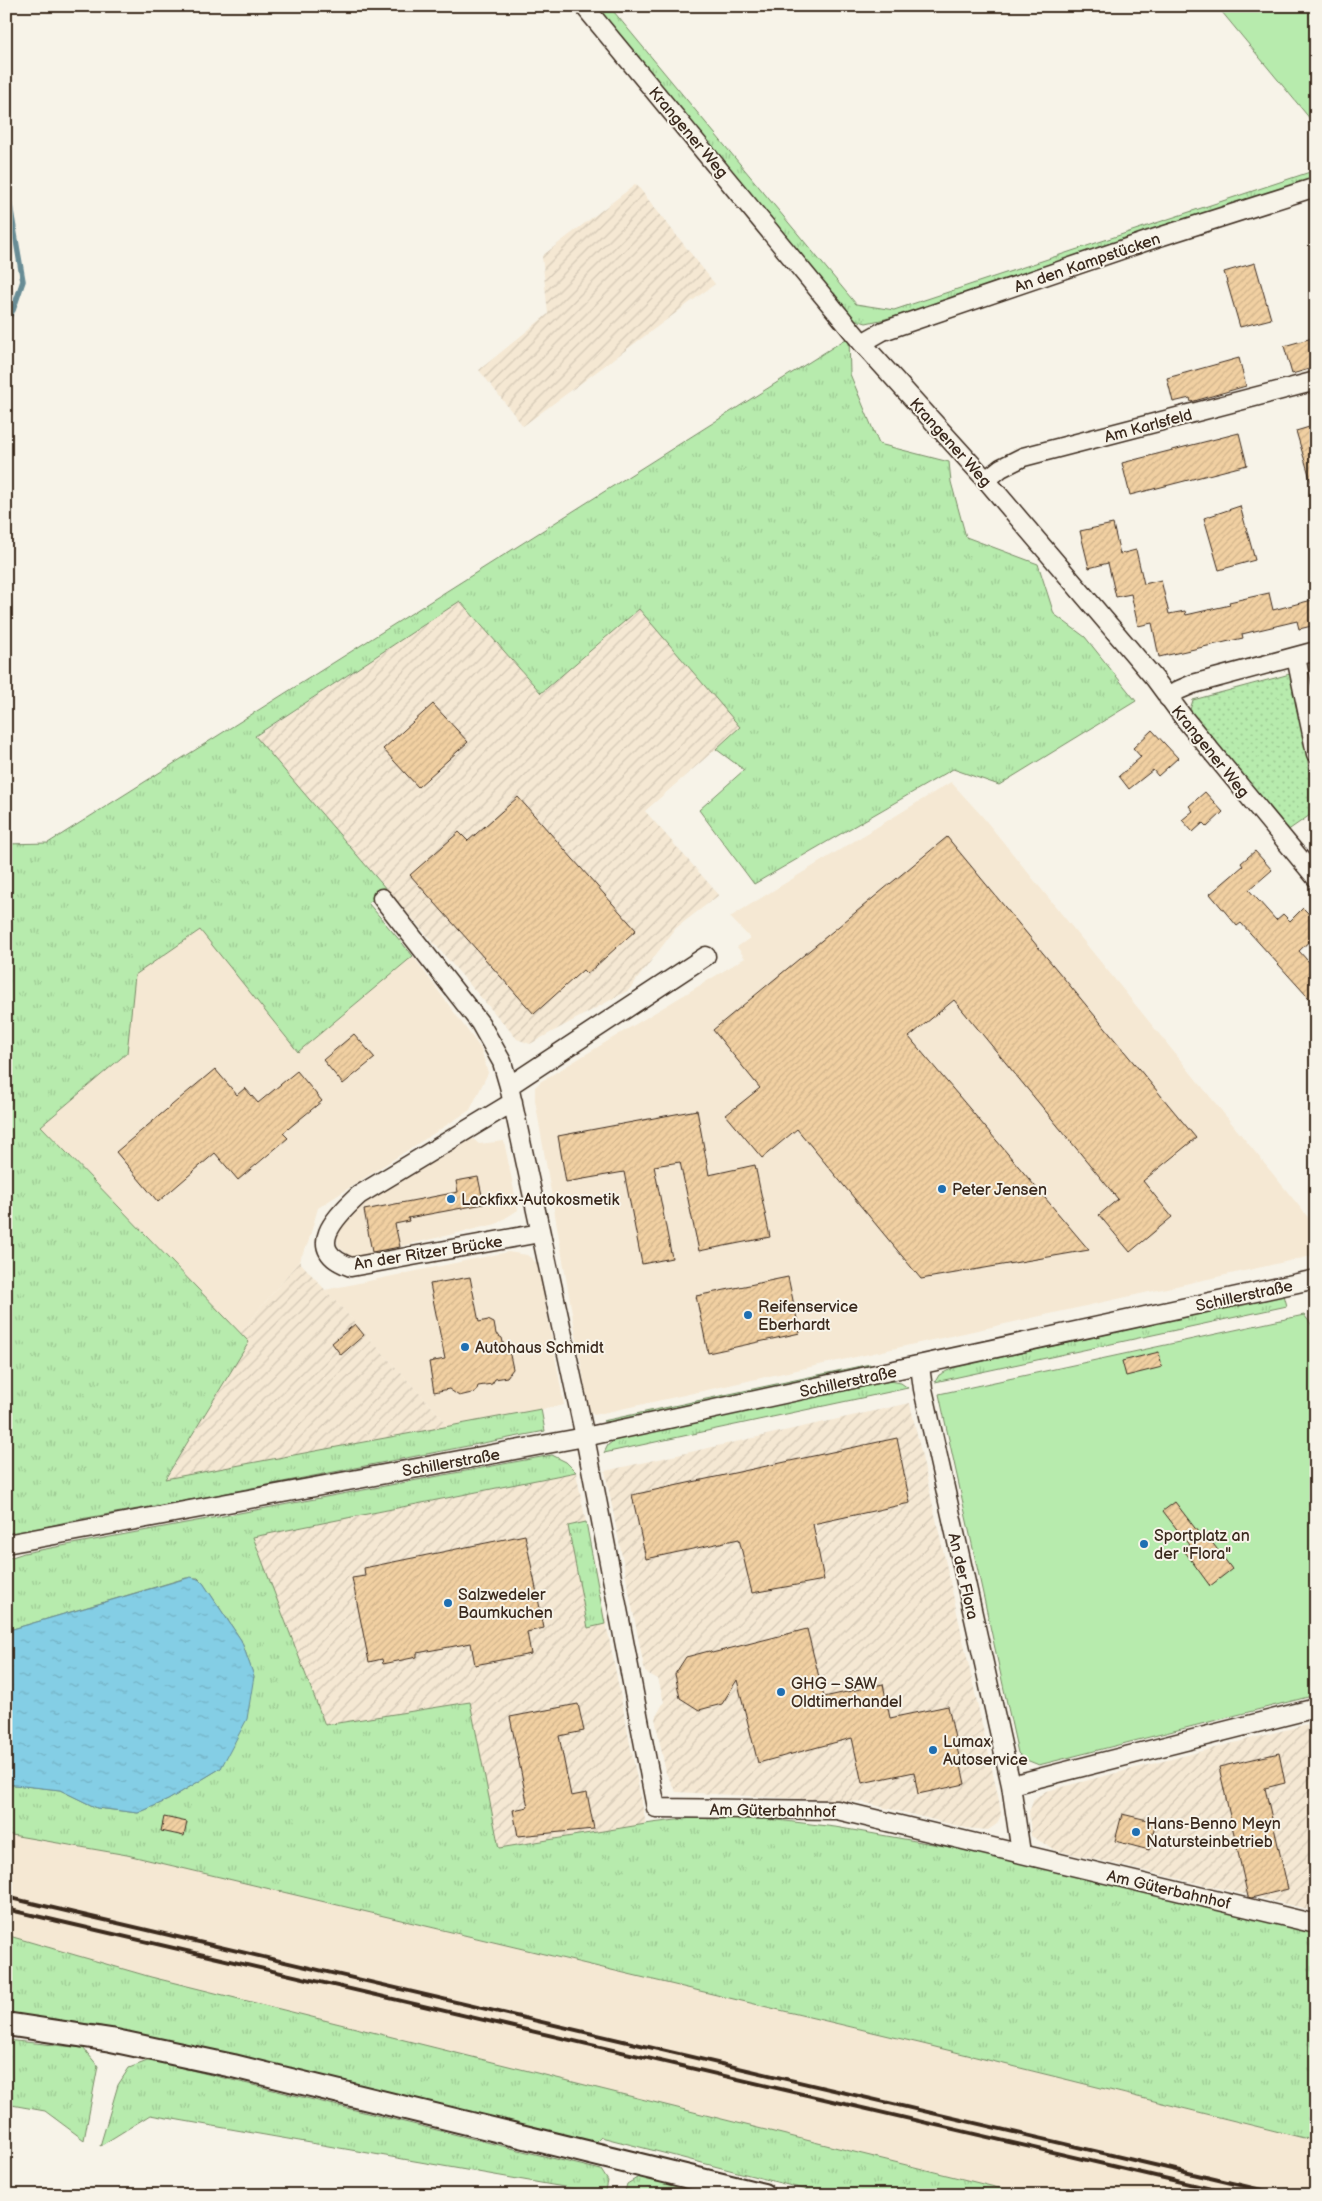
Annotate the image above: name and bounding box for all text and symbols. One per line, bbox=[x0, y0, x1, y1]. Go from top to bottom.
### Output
street label: Krangener Weg bbox=[644, 84, 731, 182]
street label: An den Kampstücken bbox=[1012, 229, 1163, 297]
street label: Krangener Weg bbox=[905, 395, 995, 491]
street label: Am Karlsfeld bbox=[1102, 406, 1194, 447]
street label: Krangener Weg bbox=[1167, 702, 1253, 802]
place label: Peter Jensen bbox=[952, 1181, 1047, 1200]
marker: Peter Jensen bbox=[936, 1183, 948, 1195]
place label: Lackfixx-Autokosmetik bbox=[461, 1191, 620, 1210]
marker: Lackfixx-Autokosmetik bbox=[445, 1193, 457, 1205]
street label: An der Ritzer Brücke bbox=[353, 1232, 504, 1275]
street label: Schillerstraße bbox=[1194, 1277, 1295, 1316]
place label: Reifenservice Eberhardt bbox=[758, 1298, 859, 1335]
marker: Reifenservice Eberhardt bbox=[742, 1309, 754, 1321]
place label: Autohaus Schmidt bbox=[475, 1339, 604, 1358]
marker: Autohaus Schmidt bbox=[459, 1341, 471, 1353]
street label: Schillerstraße bbox=[798, 1363, 899, 1402]
street label: Schillerstraße bbox=[401, 1445, 502, 1481]
place label: Sportplatz an der "Flora" bbox=[1154, 1527, 1250, 1564]
street label: An der Flora bbox=[943, 1531, 982, 1622]
marker: Sportplatz an der "Flora" bbox=[1138, 1538, 1150, 1550]
place label: Salzwedeler Baumkuchen bbox=[458, 1586, 553, 1623]
marker: Salzwedeler Baumkuchen bbox=[442, 1597, 454, 1609]
place label: GHG – SAW Oldtimerhandel bbox=[791, 1675, 902, 1712]
marker: GHG – SAW Oldtimerhandel bbox=[775, 1686, 787, 1698]
place label: Lumax Autoservice bbox=[943, 1733, 1028, 1770]
marker: Lumax Autoservice bbox=[927, 1744, 939, 1756]
street label: Am Güterbahnhof bbox=[709, 1801, 837, 1822]
place label: Hans-Benno Meyn Natursteinbetrieb bbox=[1146, 1815, 1281, 1852]
marker: Hans-Benno Meyn Natursteinbetrieb bbox=[1130, 1826, 1142, 1838]
street label: Am Güterbahnhof bbox=[1105, 1867, 1233, 1914]

